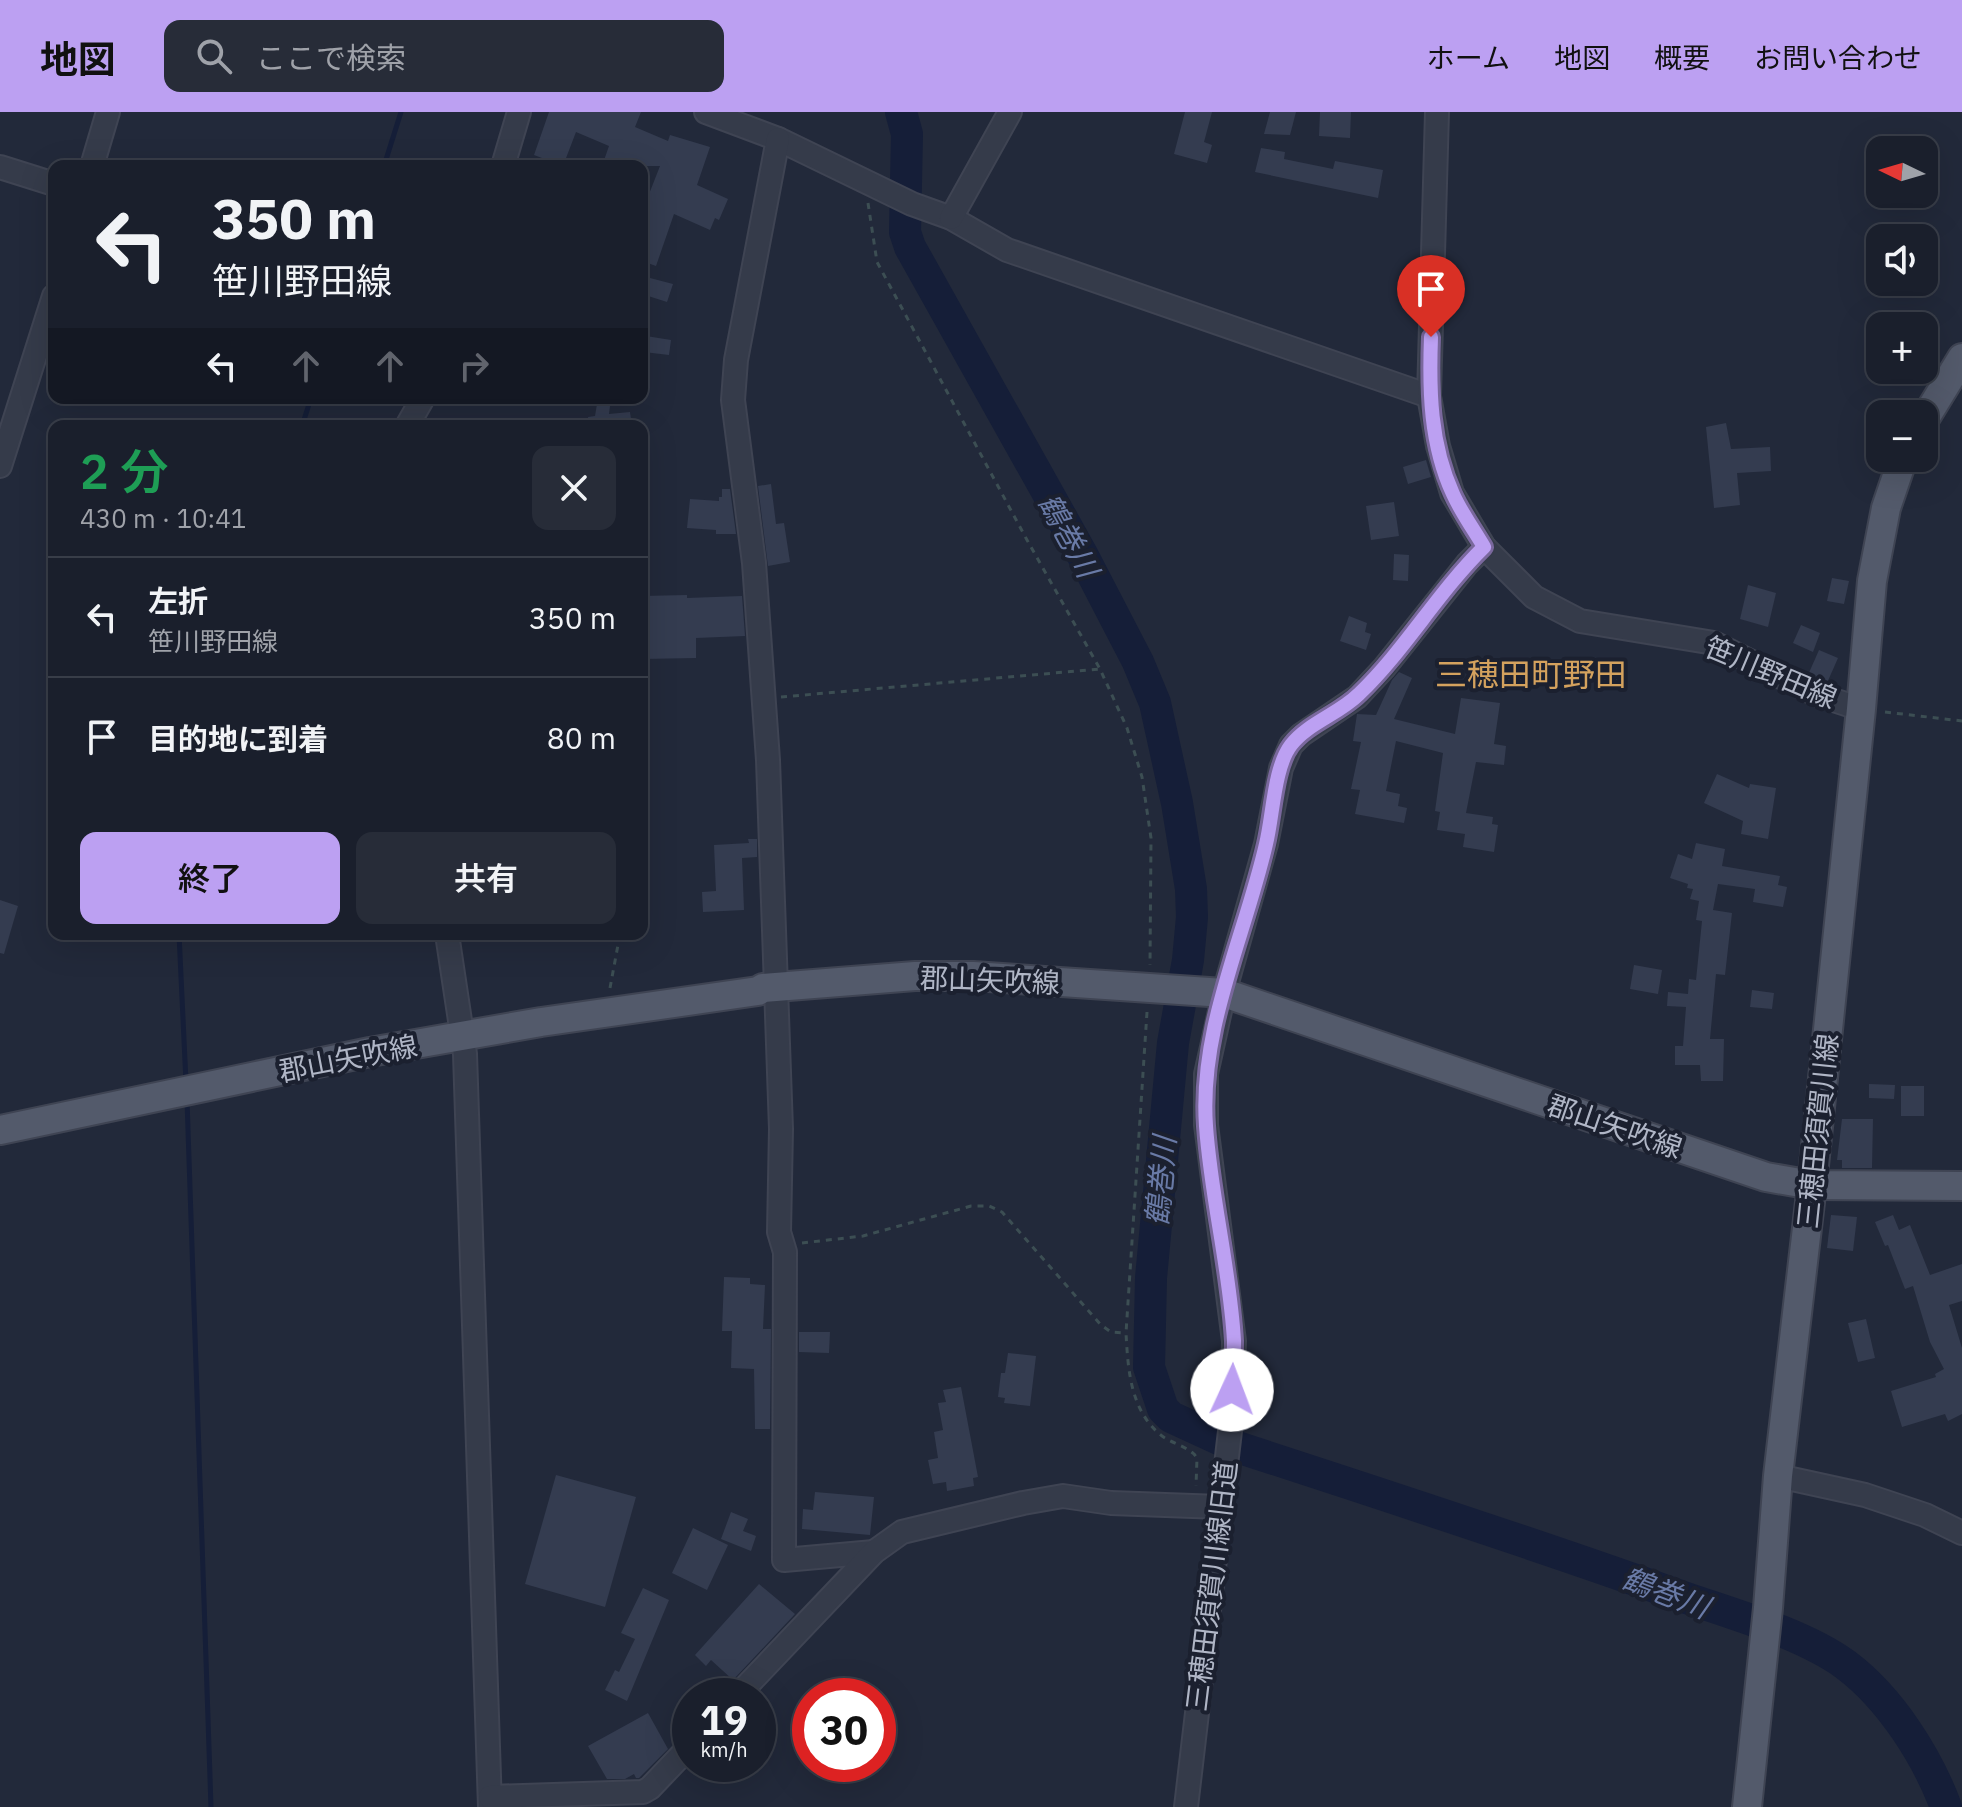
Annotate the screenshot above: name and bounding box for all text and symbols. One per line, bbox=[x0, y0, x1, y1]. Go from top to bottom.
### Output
search box bbox=[164, 20, 724, 92]
text: 地図 bbox=[40, 34, 116, 83]
icon: search bbox=[192, 34, 236, 78]
text: ここで検索 bbox=[256, 38, 406, 77]
text: ホーム bbox=[1427, 39, 1510, 76]
text: 地図 bbox=[1554, 39, 1610, 76]
text: 概要 bbox=[1654, 39, 1710, 76]
text: お問い合わせ bbox=[1754, 39, 1922, 76]
north arrow bbox=[1866, 136, 1938, 208]
map controls bbox=[1866, 136, 1938, 472]
text: 350 m bbox=[212, 182, 376, 254]
icon: left bbox=[80, 192, 184, 296]
button: sound bbox=[1866, 224, 1938, 296]
pin bbox=[1397, 255, 1465, 337]
text: 笹川野田線 bbox=[212, 257, 392, 304]
icon: arrive bbox=[1409, 267, 1453, 311]
button: + bbox=[1866, 312, 1938, 384]
icon: left bbox=[200, 344, 244, 388]
icon: ahead bbox=[284, 344, 328, 388]
icon: ahead bbox=[368, 344, 412, 388]
icon: right bbox=[452, 344, 496, 388]
button: − bbox=[1866, 400, 1938, 472]
text: 2 分 bbox=[80, 440, 168, 502]
button: close bbox=[532, 446, 616, 530]
water label: 鶴巻川 bbox=[1030, 486, 1109, 586]
text: 430 m · 10:41 bbox=[80, 501, 246, 535]
text: 左折 bbox=[148, 581, 208, 620]
icon: left bbox=[80, 595, 124, 639]
text: 350 m bbox=[529, 598, 616, 637]
text: 笹川野田線 bbox=[148, 624, 278, 658]
street label: 笹川野田線 bbox=[1699, 628, 1843, 716]
district label: 三穂田町野田 bbox=[1435, 653, 1627, 695]
icon: arrive bbox=[80, 715, 124, 759]
text: 80 m bbox=[547, 718, 616, 757]
text: 目的地に到着 bbox=[148, 719, 328, 758]
button: 終了 bbox=[80, 832, 340, 924]
button: 共有 bbox=[356, 832, 616, 924]
street label: 郡山矢吹線 bbox=[919, 959, 1061, 1001]
street label: 郡山矢吹線 bbox=[276, 1026, 420, 1090]
street label: 三穂田須賀川線 bbox=[1788, 1032, 1846, 1230]
street label: 郡山矢吹線 bbox=[1543, 1086, 1687, 1166]
water label: 鶴巻川 bbox=[1137, 1131, 1184, 1228]
position arrow bbox=[1190, 1348, 1274, 1432]
street label: 三穂田須賀川線旧道 bbox=[1177, 1459, 1245, 1713]
water label: 鶴巻川 bbox=[1617, 1558, 1718, 1627]
speed limit sign: 30 bbox=[792, 1678, 896, 1782]
text: 19 bbox=[700, 1694, 748, 1746]
text: km/h bbox=[700, 1736, 748, 1763]

